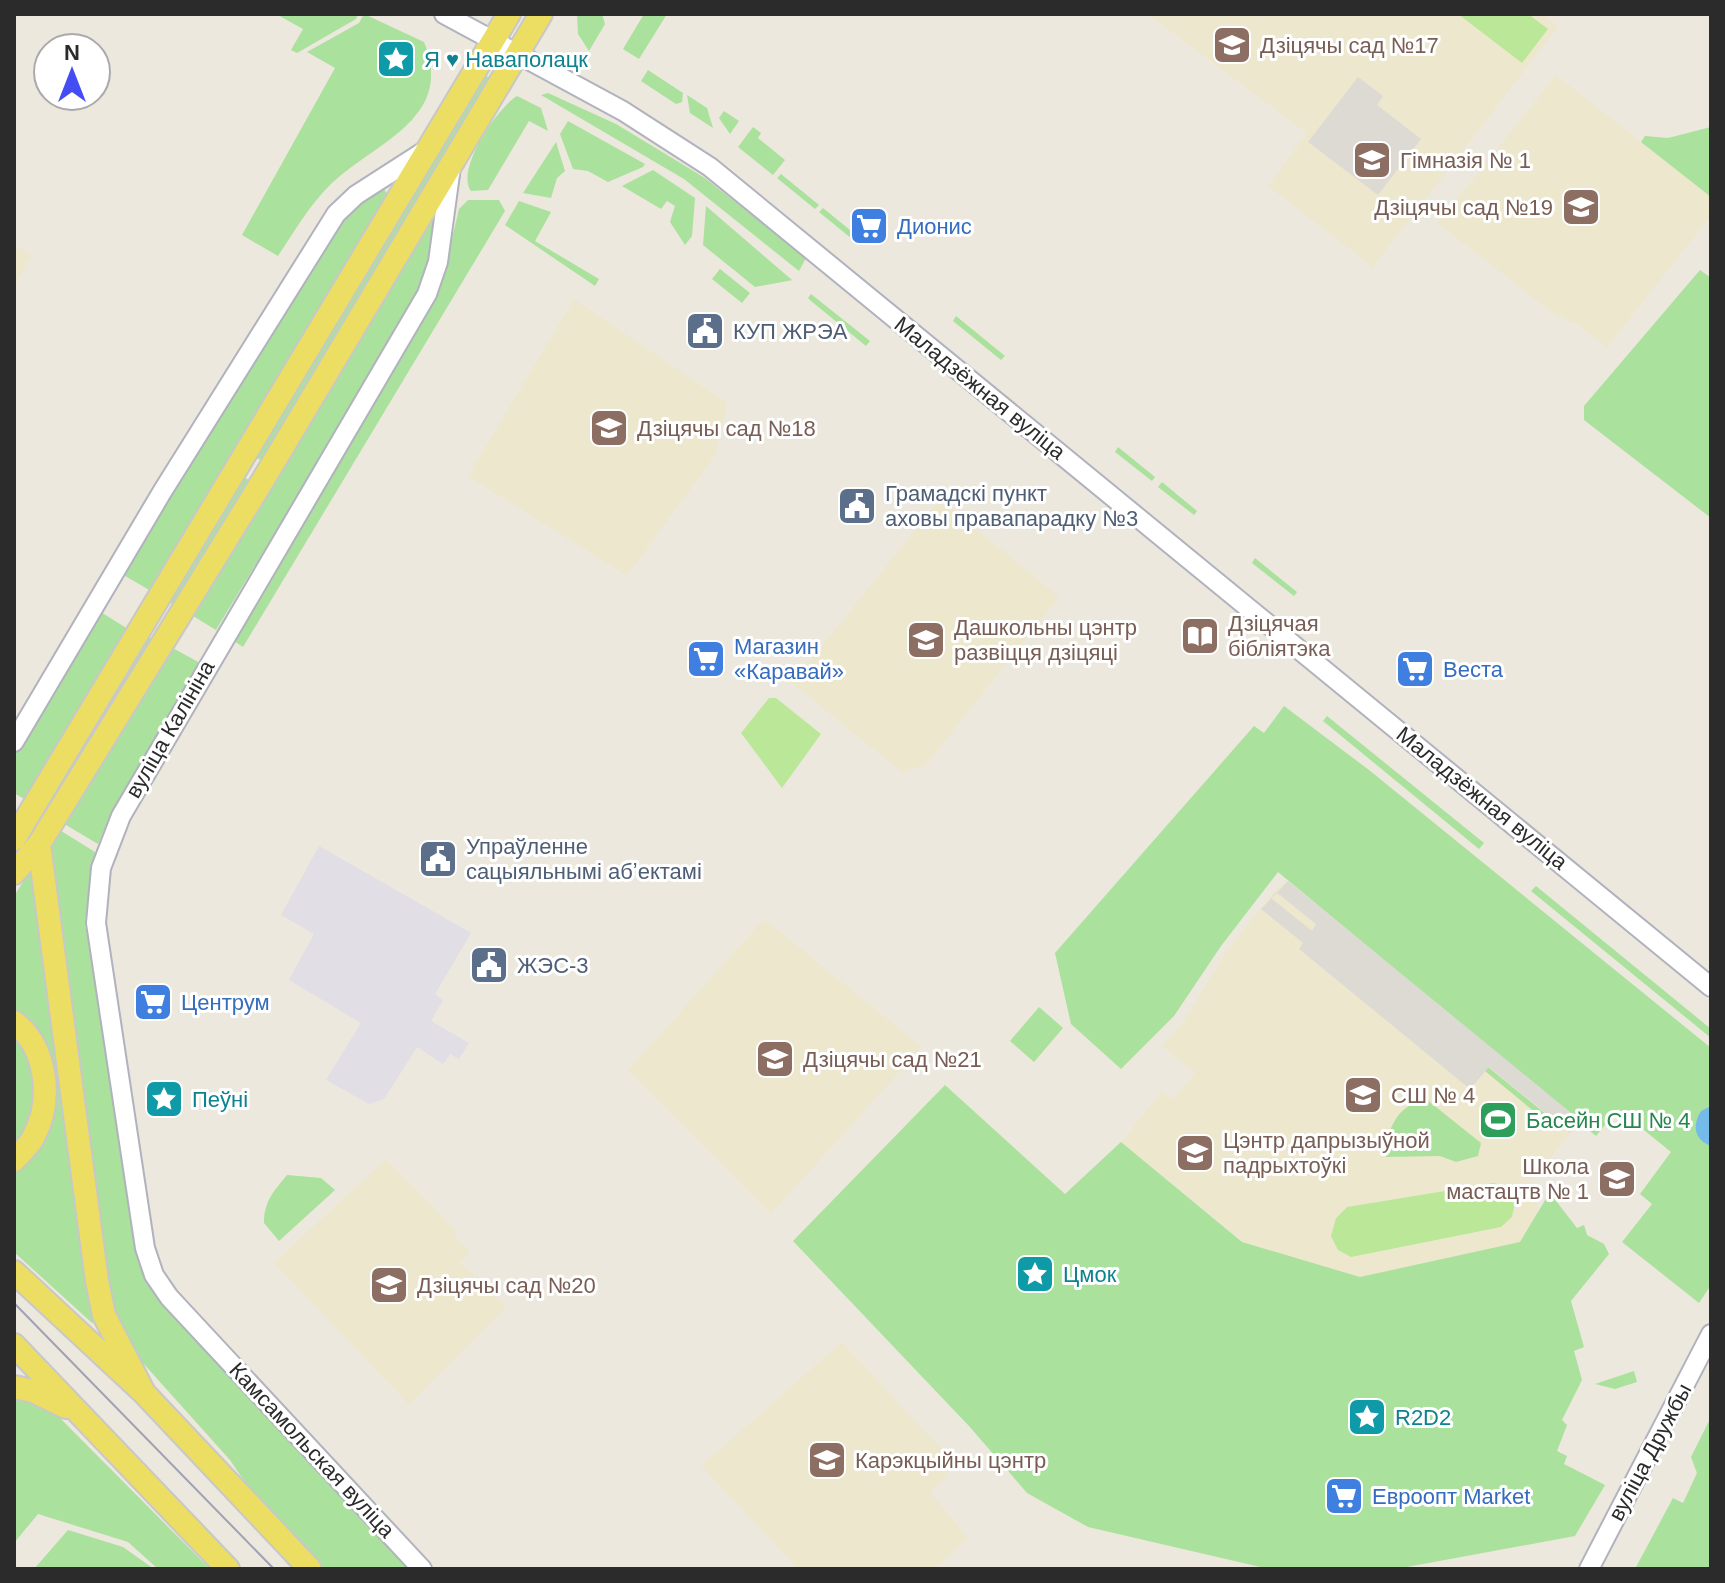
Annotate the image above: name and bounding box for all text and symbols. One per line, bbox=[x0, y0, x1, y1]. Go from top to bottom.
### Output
school or university icon: Дзіцячы сад №17 bbox=[1211, 24, 1253, 66]
north arrow bbox=[32, 32, 112, 112]
place label: Дзіцячы сад №17 bbox=[1260, 33, 1439, 58]
place icon: Я ♥ Наваполацк bbox=[375, 38, 417, 80]
text: N bbox=[64, 40, 80, 65]
place label: Я ♥ Наваполацк bbox=[424, 47, 588, 72]
school or university icon: Гімназія № 1 bbox=[1351, 139, 1393, 181]
place label: Гімназія № 1 bbox=[1400, 148, 1531, 173]
school or university icon: Дзіцячы сад №19 bbox=[1560, 186, 1602, 228]
place label: Дзіцячы сад №19 bbox=[1374, 195, 1553, 220]
supermarket icon: Дионис bbox=[848, 205, 890, 247]
place label: Дионис bbox=[897, 214, 972, 239]
public building icon: КУП ЖРЭА bbox=[684, 310, 726, 352]
street label: Маладзёжная вуліца bbox=[890, 311, 1071, 465]
place label: КУП ЖРЭА bbox=[733, 319, 848, 344]
school or university icon: Дзіцячы сад №18 bbox=[588, 407, 630, 449]
place label: Дзіцячы сад №18 bbox=[637, 416, 816, 441]
place label: Грамадскі пункт аховы правапарадку №3 bbox=[885, 481, 1138, 531]
public building icon: Грамадскі пункт аховы правапарадку №3 bbox=[836, 485, 878, 527]
place label: Дзіцячая бібліятэка bbox=[1228, 611, 1331, 661]
place label: Дашкольны цэнтр развіцця дзіцяці bbox=[954, 615, 1137, 665]
library icon: Дзіцячая бібліятэка bbox=[1179, 615, 1221, 657]
school or university icon: Дашкольны цэнтр развіцця дзіцяці bbox=[905, 619, 947, 661]
place label: Магазин «Каравай» bbox=[734, 634, 844, 684]
supermarket icon: Магазин «Каравай» bbox=[685, 638, 727, 680]
supermarket icon: Веста bbox=[1394, 648, 1436, 690]
street label: вуліца Калініна bbox=[121, 655, 220, 802]
place label: Веста bbox=[1443, 657, 1504, 682]
street label: Маладзёжная вуліца bbox=[1392, 721, 1573, 875]
place label: Упраўленне сацыяльнымі абʼектамі bbox=[466, 834, 702, 884]
public building icon: Упраўленне сацыяльнымі абʼектамі bbox=[417, 838, 459, 880]
public building icon: ЖЭС-3 bbox=[468, 944, 510, 986]
place label: ЖЭС-3 bbox=[517, 953, 589, 978]
supermarket icon: Центрум bbox=[132, 981, 174, 1023]
place label: Центрум bbox=[181, 990, 270, 1015]
school or university icon: Дзіцячы сад №21 bbox=[754, 1038, 796, 1080]
place label: Дзіцячы сад №21 bbox=[803, 1047, 982, 1072]
school or university icon: СШ № 4 bbox=[1342, 1074, 1384, 1116]
place icon: Пеўні bbox=[143, 1078, 185, 1120]
place label: СШ № 4 bbox=[1391, 1083, 1475, 1108]
place label: Пеўні bbox=[192, 1087, 248, 1112]
sports icon: Басейн СШ № 4 bbox=[1477, 1099, 1519, 1141]
place label: Басейн СШ № 4 bbox=[1526, 1108, 1691, 1133]
place label: Цэнтр дапрызыўной падрыхтоўкі bbox=[1223, 1128, 1430, 1178]
school or university icon: Цэнтр дапрызыўной падрыхтоўкі bbox=[1174, 1132, 1216, 1174]
place label: Школа мастацтв № 1 bbox=[1446, 1154, 1590, 1204]
school or university icon: Школа мастацтв № 1 bbox=[1596, 1158, 1638, 1200]
place icon: Цмок bbox=[1014, 1253, 1056, 1295]
place label: Цмок bbox=[1063, 1262, 1117, 1287]
school or university icon: Дзіцячы сад №20 bbox=[368, 1264, 410, 1306]
place label: Дзіцячы сад №20 bbox=[417, 1273, 596, 1298]
street label: Камсамольская вуліца bbox=[224, 1357, 400, 1543]
street label: вуліца Дружбы bbox=[1603, 1379, 1697, 1525]
place icon: R2D2 bbox=[1346, 1396, 1388, 1438]
place label: R2D2 bbox=[1395, 1405, 1451, 1430]
school or university icon: Карэкцыйны цэнтр bbox=[806, 1439, 848, 1481]
place label: Карэкцыйны цэнтр bbox=[855, 1448, 1046, 1473]
supermarket icon: Евроопт Market bbox=[1323, 1475, 1365, 1517]
place label: Евроопт Market bbox=[1372, 1484, 1530, 1509]

